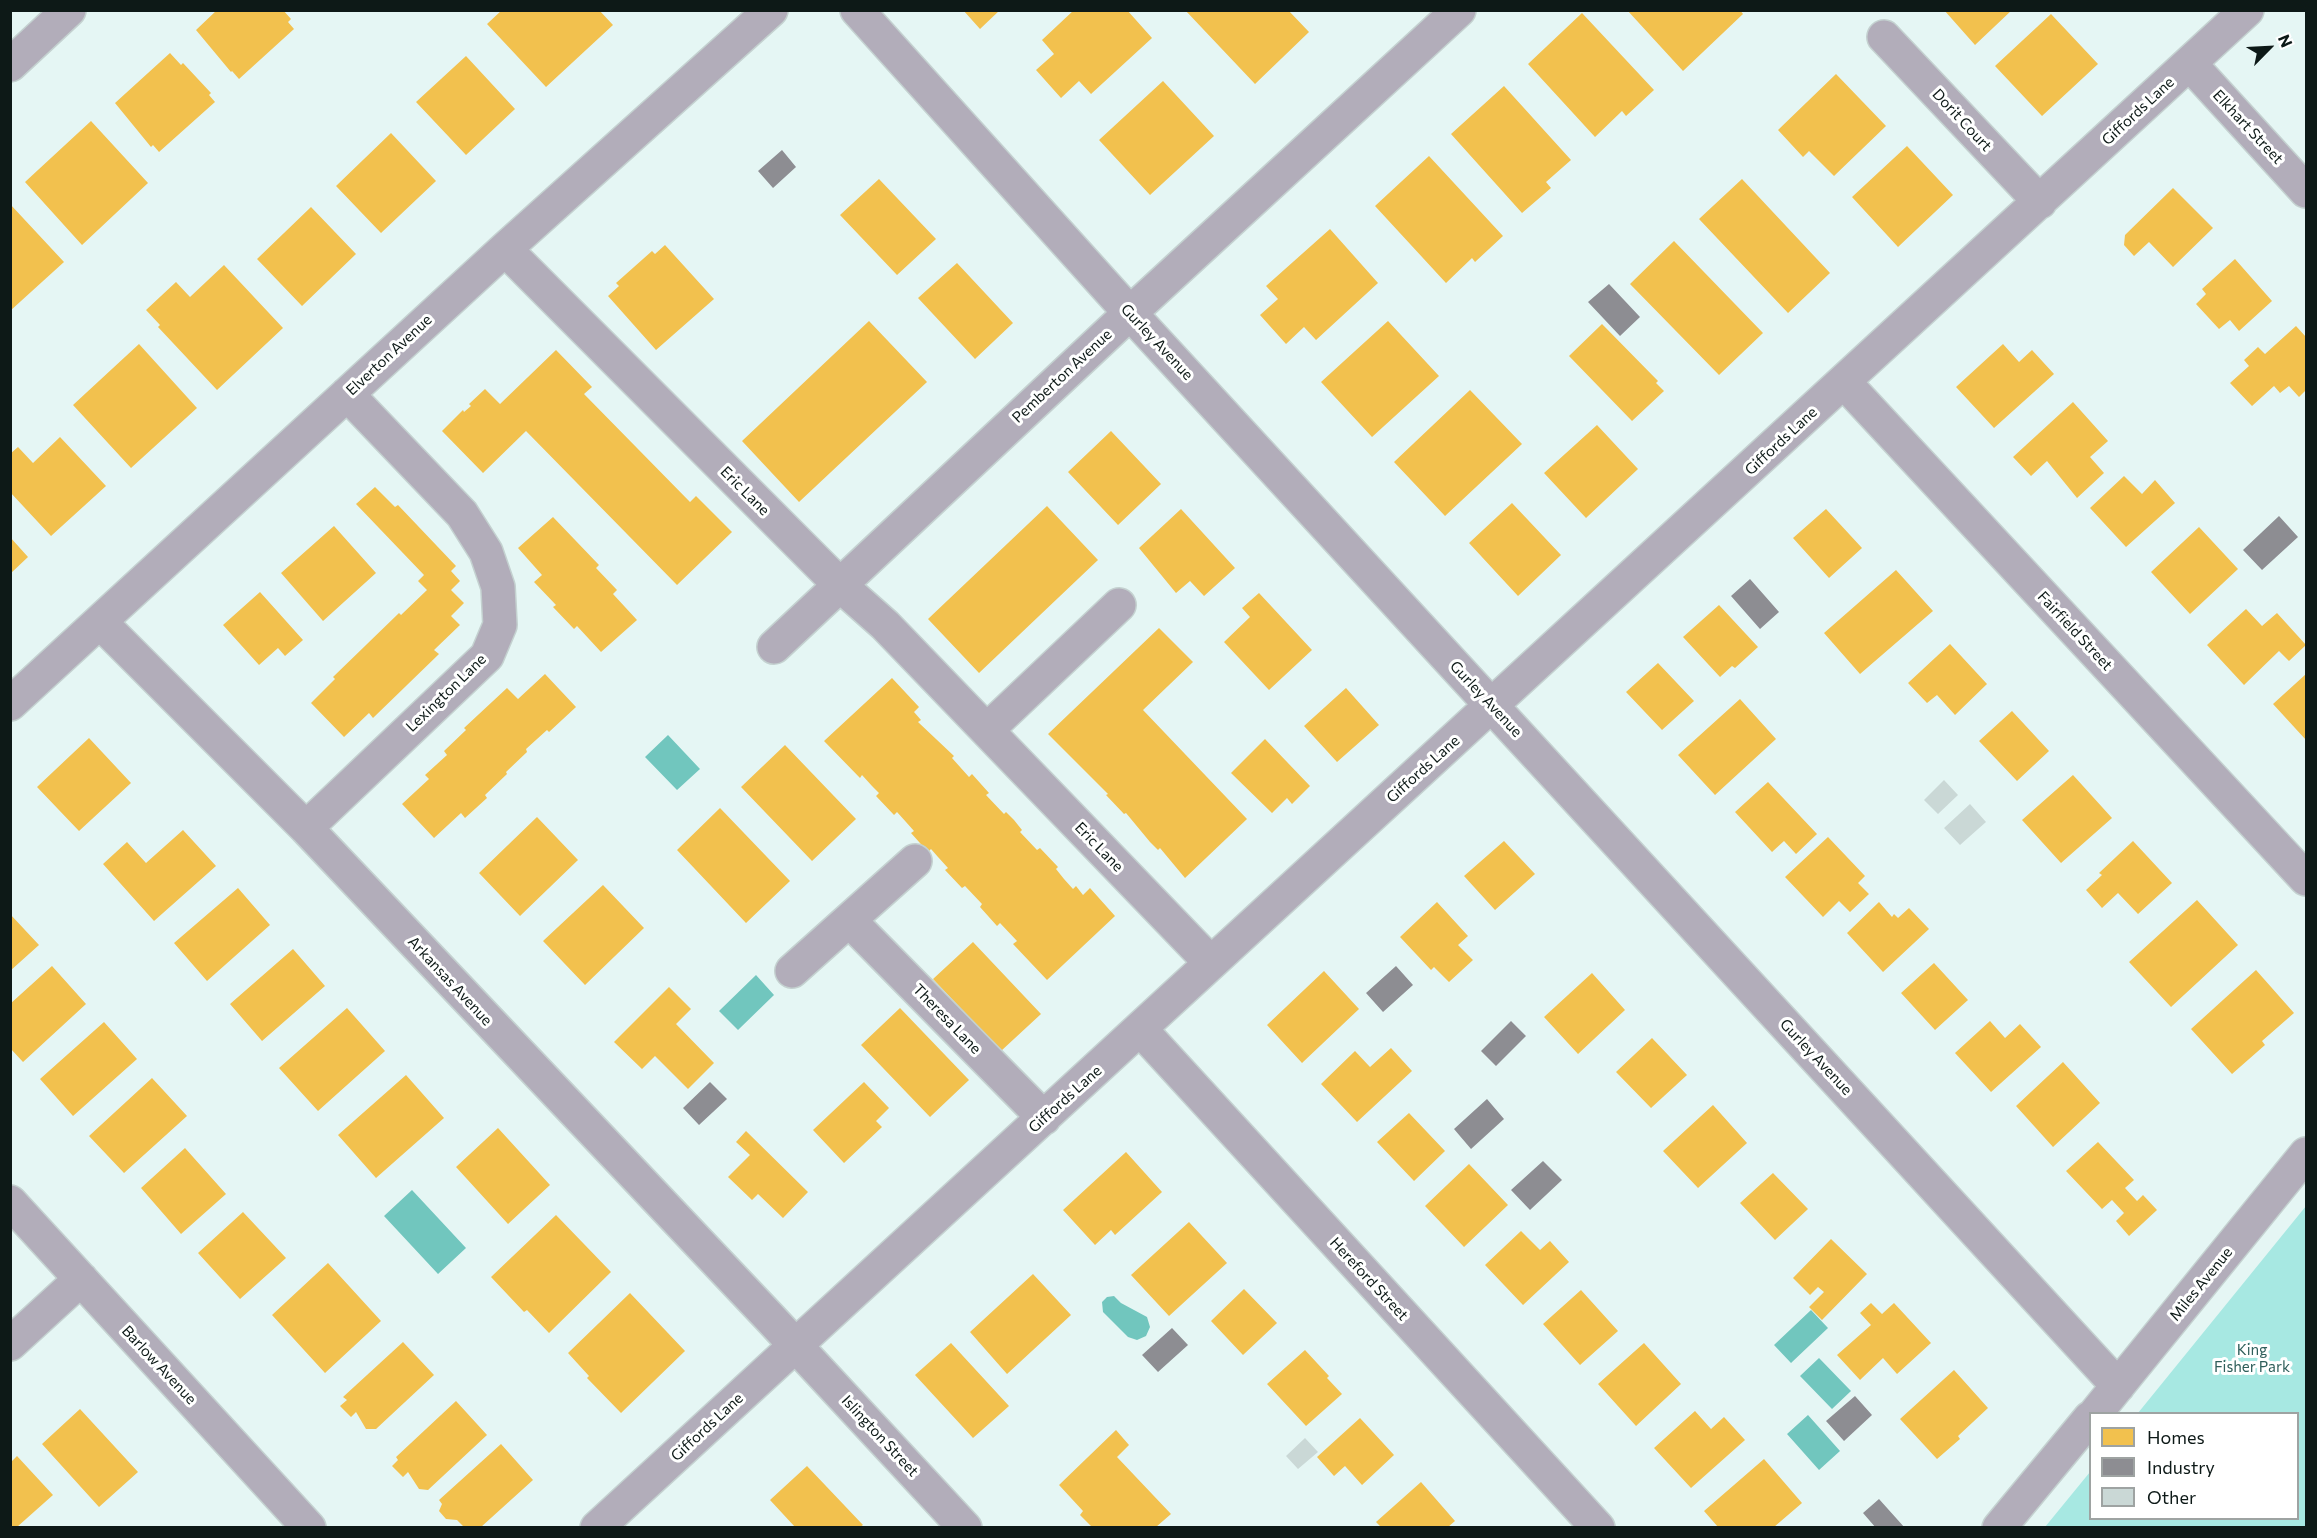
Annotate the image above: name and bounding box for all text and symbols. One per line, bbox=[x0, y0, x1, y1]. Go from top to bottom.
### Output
north arrow bbox=[2239, 18, 2299, 78]
text: N bbox=[2275, 31, 2297, 50]
street label: Giffords Lane bbox=[2098, 73, 2178, 149]
street label: Dorit Court bbox=[1929, 85, 1995, 155]
street label: Elkhart Street bbox=[2209, 86, 2287, 168]
street label: Gurley Avenue bbox=[1117, 300, 1197, 384]
street label: Elverton Avenue bbox=[342, 311, 436, 399]
street label: Pemberton Avenue bbox=[1009, 325, 1115, 427]
street label: Giffords Lane bbox=[1741, 403, 1821, 479]
street label: Eric Lane bbox=[717, 463, 773, 519]
street label: Fairfield Street bbox=[2034, 588, 2116, 674]
street label: Lexington Lane bbox=[402, 650, 490, 736]
street label: Gurley Avenue bbox=[1446, 657, 1526, 741]
street label: Giffords Lane bbox=[1383, 732, 1463, 806]
street label: Eric Lane bbox=[1071, 818, 1127, 876]
street label: Arkansas Avenue bbox=[404, 933, 496, 1029]
street label: Theresa Lane bbox=[909, 980, 985, 1058]
street label: Gurley Avenue bbox=[1776, 1015, 1856, 1099]
street label: Giffords Lane bbox=[1025, 1062, 1105, 1136]
street label: Hereford Street bbox=[1326, 1234, 1412, 1324]
street label: Miles Avenue bbox=[2166, 1244, 2236, 1324]
street label: Barlow Avenue bbox=[118, 1322, 200, 1408]
park label: King Fisher Park bbox=[2214, 1341, 2290, 1376]
street label: Giffords Lane bbox=[667, 1389, 747, 1465]
street label: Islington Street bbox=[838, 1392, 922, 1480]
legend bbox=[2089, 1412, 2299, 1520]
text: Homes bbox=[2147, 1426, 2205, 1448]
text: Industry bbox=[2147, 1456, 2215, 1478]
text: Other bbox=[2147, 1486, 2196, 1508]

